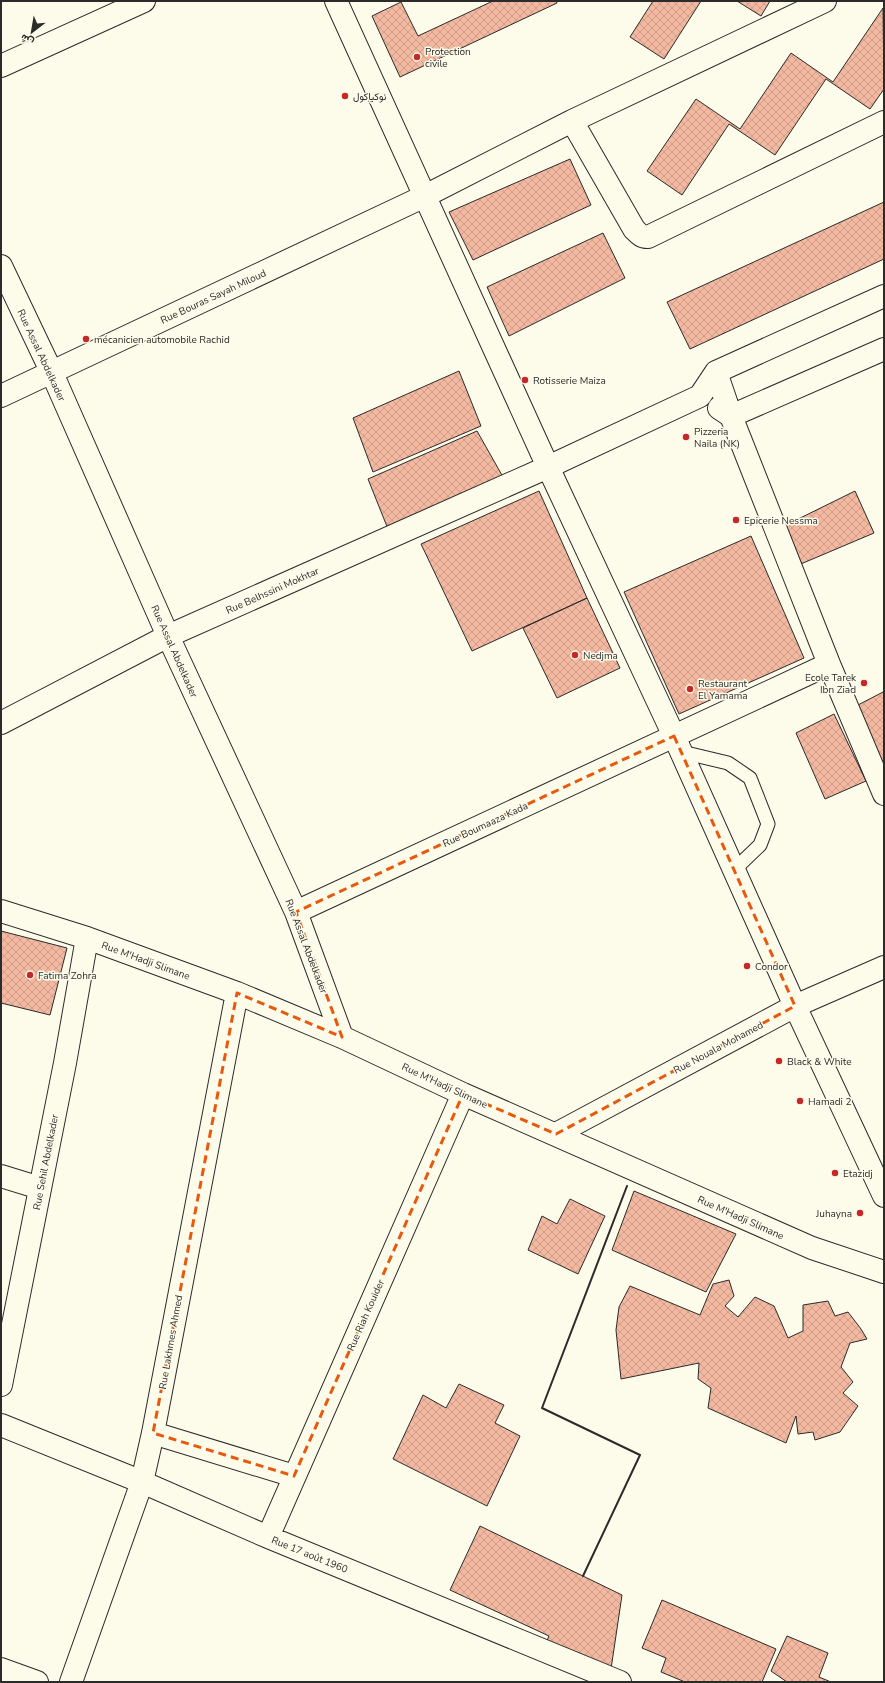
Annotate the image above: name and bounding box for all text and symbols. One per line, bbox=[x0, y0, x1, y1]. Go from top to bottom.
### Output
north arrow bbox=[12, 12, 52, 52]
text: ش bbox=[18, 30, 37, 50]
place label: Protection civile bbox=[425, 45, 471, 71]
marker: Protection civile bbox=[412, 52, 422, 62]
place label: نوكياكول bbox=[353, 90, 386, 104]
marker: نوكياكول bbox=[340, 91, 350, 101]
street label: Rue Bouras Sayah Miloud bbox=[158, 266, 269, 328]
street label: Rue Assal Abdelkader bbox=[14, 307, 69, 404]
place label: mécanicien automobile Rachid bbox=[94, 333, 230, 347]
marker: mécanicien automobile Rachid bbox=[81, 334, 91, 344]
place label: Rotisserie Maiza bbox=[533, 374, 606, 388]
marker: Rotisserie Maiza bbox=[520, 375, 530, 385]
place label: Pizzeria Naila (NK) bbox=[694, 425, 740, 451]
marker: Pizzeria Naila (NK) bbox=[681, 432, 691, 442]
place label: Epicerie Nessma bbox=[744, 514, 818, 528]
marker: Epicerie Nessma bbox=[731, 515, 741, 525]
street label: Rue Belhssini Mokhtar bbox=[224, 564, 322, 618]
street label: Rue Assal Abdelkader bbox=[147, 603, 201, 700]
place label: Nedjma bbox=[583, 649, 618, 663]
marker: Nedjma bbox=[570, 650, 580, 660]
place label: Ecole Tarek Ibn Ziad bbox=[805, 671, 857, 697]
place label: Restaurant El Yamama bbox=[698, 677, 748, 703]
marker: Ecole Tarek Ibn Ziad bbox=[859, 678, 869, 688]
marker: Restaurant El Yamama bbox=[685, 684, 695, 694]
street label: Rue Boumaaza Kada bbox=[441, 799, 530, 851]
street label: Rue Assal Abdelkader bbox=[282, 897, 331, 996]
street label: Rue M'Hadji Slimane bbox=[99, 938, 192, 983]
place label: Condor bbox=[755, 960, 788, 974]
marker: Condor bbox=[742, 961, 752, 971]
place label: Fatima Zohra bbox=[38, 969, 97, 983]
marker: Fatima Zohra bbox=[25, 970, 35, 980]
street label: Rue Nouala Mohamed bbox=[671, 1018, 766, 1077]
place label: Black & White bbox=[787, 1055, 852, 1069]
marker: Black & White bbox=[774, 1056, 784, 1066]
street label: Rue M'Hadji Slimane bbox=[399, 1060, 490, 1112]
place label: Hamadi 2 bbox=[808, 1095, 852, 1109]
marker: Hamadi 2 bbox=[795, 1096, 805, 1106]
street label: Rue Sehil Abdelkader bbox=[30, 1113, 62, 1211]
place label: Etazidj bbox=[843, 1167, 873, 1181]
marker: Etazidj bbox=[830, 1168, 840, 1178]
street label: Rue M'Hadji Slimane bbox=[695, 1193, 786, 1243]
place label: Juhayna bbox=[815, 1207, 852, 1221]
marker: Juhayna bbox=[855, 1208, 865, 1218]
street label: Rue Riah Kouider bbox=[344, 1277, 388, 1353]
street label: Rue Lakhmes Ahmed bbox=[156, 1294, 186, 1390]
street label: Rue 17 août 1960 bbox=[269, 1533, 350, 1577]

